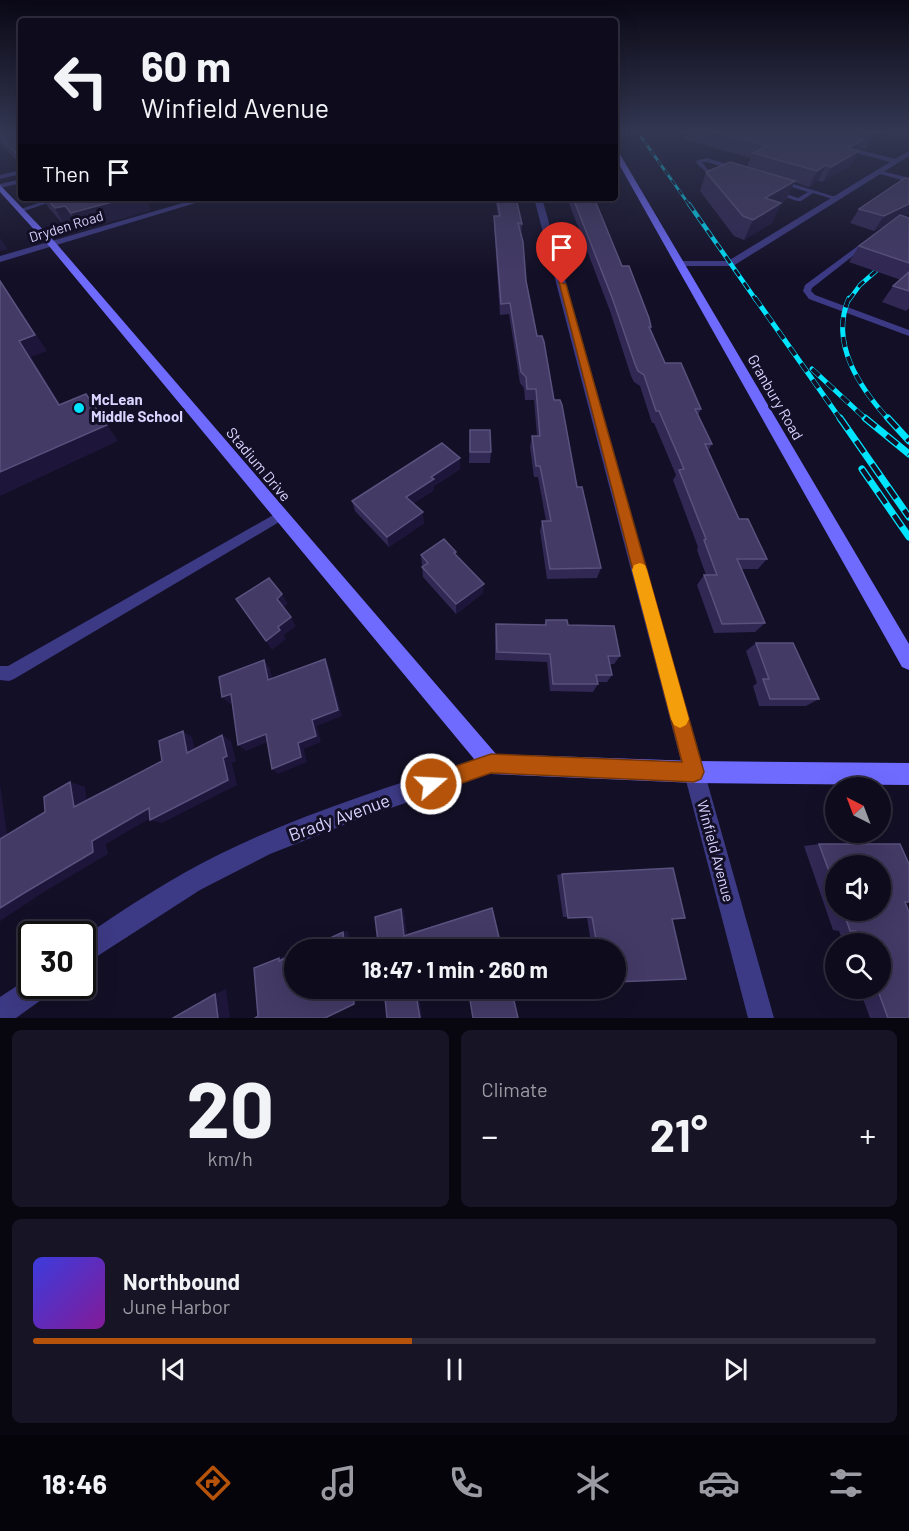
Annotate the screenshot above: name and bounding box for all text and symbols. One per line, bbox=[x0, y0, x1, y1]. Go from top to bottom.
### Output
text: 60 m bbox=[141, 40, 231, 90]
icon: left bbox=[42, 42, 120, 120]
text: Winfield Avenue bbox=[141, 91, 329, 123]
icon: arrive bbox=[102, 156, 135, 189]
text: Then bbox=[42, 160, 90, 186]
street label: Dryden Road bbox=[27, 207, 105, 245]
pin bbox=[536, 222, 587, 284]
icon: arrive bbox=[545, 231, 578, 264]
street label: Granbury Road bbox=[744, 351, 808, 443]
place label: McLean Middle School bbox=[91, 390, 183, 425]
marker: McLean Middle School bbox=[72, 401, 86, 415]
street label: Stadium Drive bbox=[223, 423, 295, 505]
position arrow bbox=[399, 752, 463, 816]
north arrow bbox=[825, 777, 891, 843]
map controls bbox=[825, 777, 891, 999]
street label: Brady Avenue bbox=[285, 789, 393, 845]
street label: Winfield Avenue bbox=[694, 798, 738, 904]
button: sound bbox=[825, 855, 891, 921]
speed limit sign: 30 bbox=[18, 921, 96, 999]
button: search bbox=[825, 933, 891, 999]
text: 18:47 · 1 min · 260 m bbox=[362, 956, 548, 982]
text: 20 bbox=[186, 1060, 274, 1154]
text: Climate bbox=[482, 1077, 548, 1101]
text: 21° bbox=[650, 1107, 708, 1161]
text: − bbox=[482, 1115, 498, 1155]
text: + bbox=[860, 1115, 876, 1155]
text: km/h bbox=[208, 1146, 253, 1170]
text: Northbound bbox=[123, 1268, 240, 1294]
text: June Harbor bbox=[123, 1294, 230, 1318]
icon: previous bbox=[157, 1353, 190, 1386]
icon: pause bbox=[438, 1353, 471, 1386]
icon: next bbox=[719, 1353, 752, 1386]
icon: directions bbox=[192, 1462, 234, 1504]
icon: music bbox=[318, 1462, 360, 1504]
icon: phone bbox=[445, 1462, 487, 1504]
icon: climate bbox=[572, 1462, 614, 1504]
icon: car bbox=[698, 1462, 740, 1504]
icon: filters bbox=[825, 1462, 867, 1504]
text: 18:46 bbox=[42, 1467, 107, 1499]

